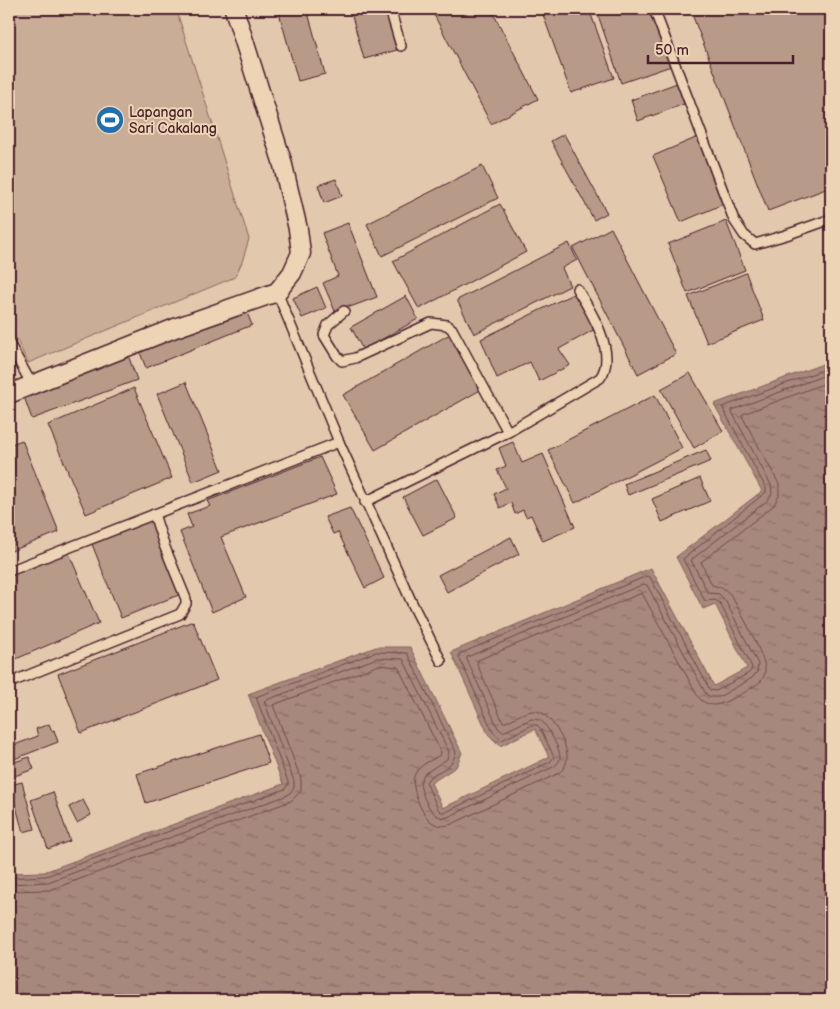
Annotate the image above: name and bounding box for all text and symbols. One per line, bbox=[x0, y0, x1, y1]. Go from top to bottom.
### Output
scale bar bbox=[648, 32, 792, 64]
text: 50 m bbox=[655, 41, 689, 60]
place label: Lapangan Sari Cakalang bbox=[129, 104, 217, 137]
sports icon: Lapangan Sari Cakalang bbox=[95, 105, 125, 135]

